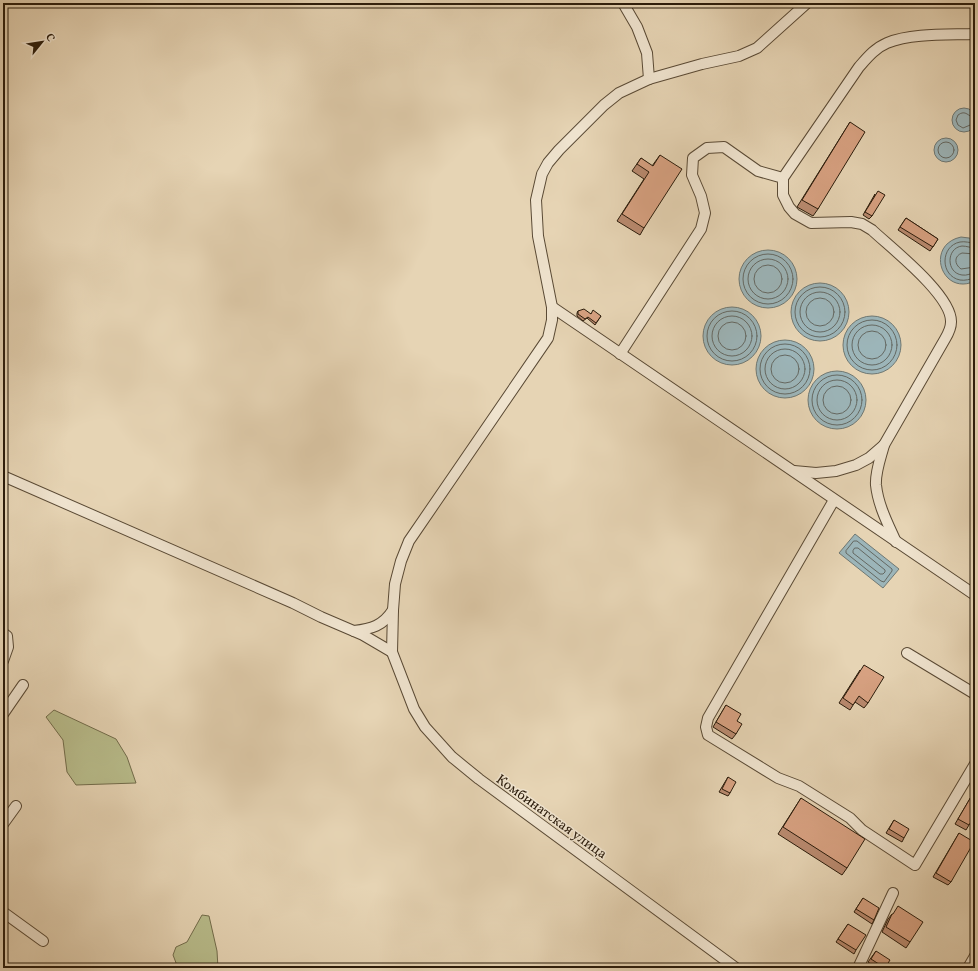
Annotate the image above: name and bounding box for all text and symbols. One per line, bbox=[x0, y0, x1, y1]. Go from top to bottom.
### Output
north arrow bbox=[22, 22, 62, 62]
text: С bbox=[41, 31, 58, 45]
street label: Комбинатская улица bbox=[492, 770, 610, 864]

